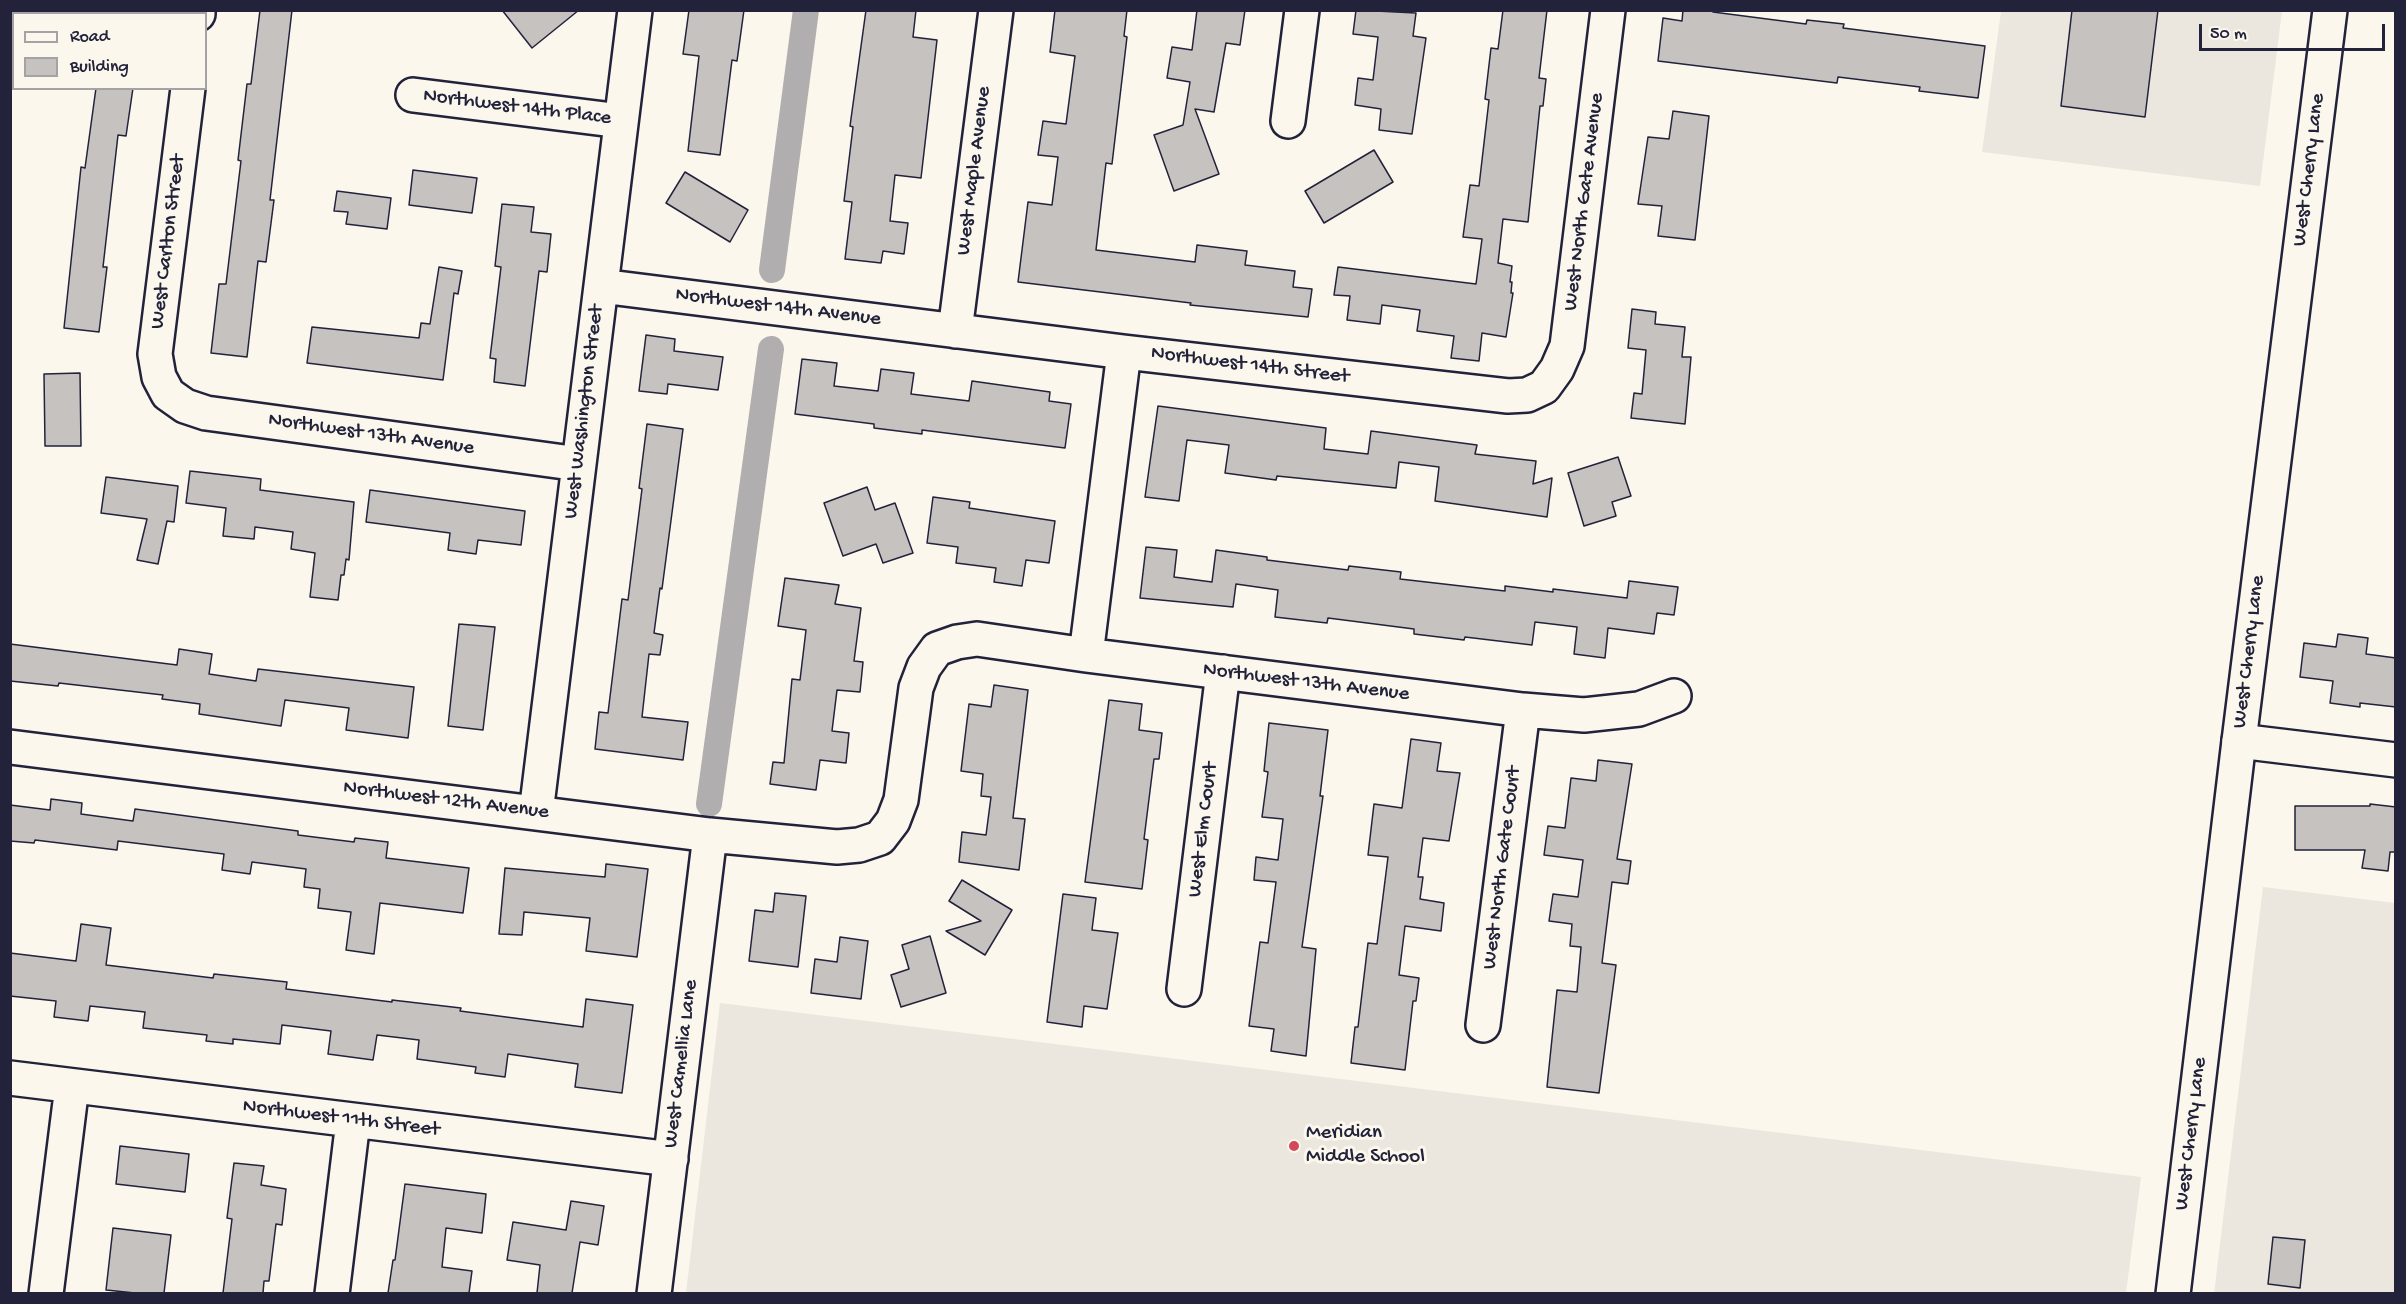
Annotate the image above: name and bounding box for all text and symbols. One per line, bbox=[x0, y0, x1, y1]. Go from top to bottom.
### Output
legend bbox=[12, 12, 207, 90]
scale bar bbox=[2202, 12, 2388, 50]
text: 50 m bbox=[2210, 24, 2247, 45]
text: Road bbox=[70, 27, 109, 48]
text: Building bbox=[70, 57, 129, 78]
street label: Northwest 14th Place bbox=[421, 84, 613, 132]
street label: West Maple Avenue bbox=[952, 85, 998, 257]
street label: West North Gate Avenue bbox=[1559, 92, 1611, 312]
street label: West Cherry Lane bbox=[2288, 92, 2332, 248]
street label: West Carlton Street bbox=[146, 153, 192, 331]
street label: Northwest 14th Avenue bbox=[674, 283, 882, 333]
street label: West Washington Street bbox=[559, 304, 611, 520]
street label: Northwest 14th Street bbox=[1149, 341, 1351, 391]
street label: Northwest 13th Avenue bbox=[266, 408, 476, 462]
street label: West Cherry Lane bbox=[2228, 574, 2272, 730]
street label: Northwest 13th Avenue bbox=[1201, 658, 1411, 708]
street label: West Elm Court bbox=[1183, 761, 1225, 899]
street label: West North Gate Court bbox=[1478, 765, 1528, 971]
street label: Northwest 12th Avenue bbox=[342, 776, 550, 826]
street label: West Camellia Lane bbox=[659, 978, 705, 1150]
street label: West Cherry Lane bbox=[2170, 1056, 2214, 1212]
street label: Northwest 11th Street bbox=[241, 1094, 441, 1144]
place label: Meridian Middle School bbox=[1306, 1121, 1425, 1171]
marker: Meridian Middle School bbox=[1287, 1139, 1301, 1153]

